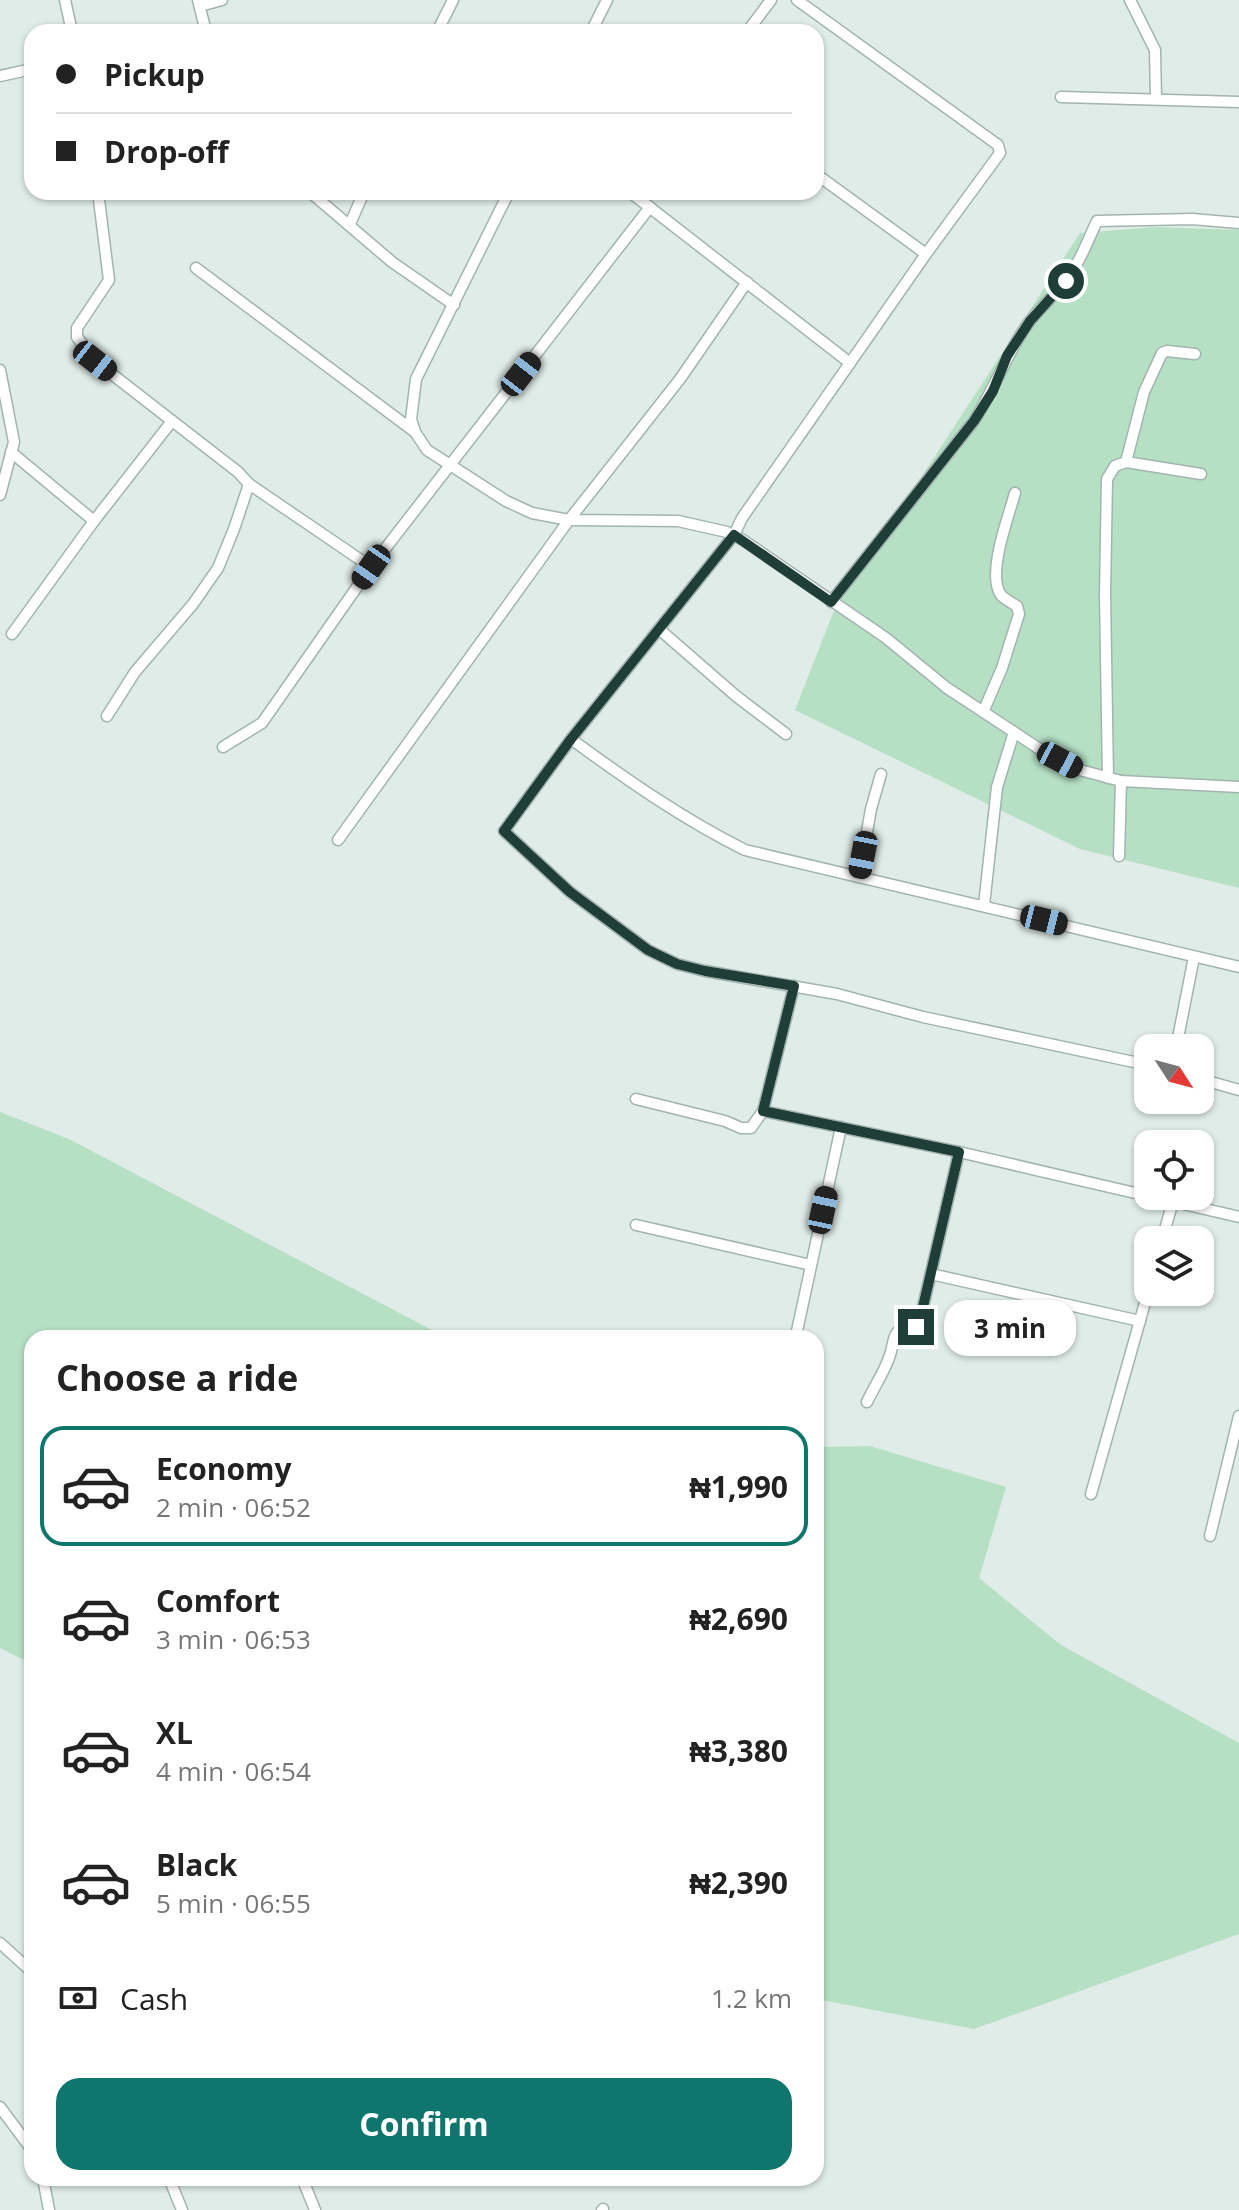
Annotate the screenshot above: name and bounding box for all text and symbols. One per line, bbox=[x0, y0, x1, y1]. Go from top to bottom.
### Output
text: Pickup bbox=[104, 54, 205, 95]
text: Drop-off bbox=[104, 131, 229, 172]
route start bbox=[1048, 263, 1084, 299]
car bbox=[69, 337, 121, 385]
car bbox=[497, 348, 545, 400]
car bbox=[347, 540, 395, 594]
car bbox=[1033, 738, 1087, 782]
car bbox=[847, 829, 879, 881]
car bbox=[1018, 903, 1070, 937]
north arrow bbox=[1134, 1034, 1214, 1114]
map controls bbox=[1134, 1034, 1214, 1306]
button: locate bbox=[1134, 1130, 1214, 1210]
car bbox=[806, 1184, 840, 1236]
button: layers bbox=[1134, 1226, 1214, 1306]
callout: 3 min bbox=[944, 1299, 1076, 1355]
route end bbox=[898, 1309, 934, 1345]
text: 3 min bbox=[974, 1310, 1046, 1346]
text: Choose a ride bbox=[56, 1353, 298, 1402]
text: Economy bbox=[156, 1448, 292, 1489]
icon: car bbox=[60, 1450, 132, 1522]
text: ₦1,990 bbox=[689, 1466, 788, 1507]
text: 2 min · 06:52 bbox=[156, 1489, 311, 1525]
text: Comfort bbox=[156, 1580, 280, 1621]
icon: car bbox=[60, 1582, 132, 1654]
text: ₦2,690 bbox=[689, 1598, 788, 1639]
text: 3 min · 06:53 bbox=[156, 1621, 311, 1657]
text: XL bbox=[156, 1712, 193, 1753]
icon: car bbox=[60, 1714, 132, 1786]
text: ₦3,380 bbox=[689, 1730, 788, 1771]
text: 4 min · 06:54 bbox=[156, 1753, 311, 1789]
text: Black bbox=[156, 1844, 237, 1885]
icon: car bbox=[60, 1846, 132, 1918]
text: ₦2,390 bbox=[689, 1862, 788, 1903]
text: 5 min · 06:55 bbox=[156, 1885, 311, 1921]
icon: cash bbox=[56, 1976, 100, 2020]
text: Cash bbox=[120, 1978, 188, 2019]
text: 1.2 km bbox=[711, 1980, 792, 2016]
button: Confirm bbox=[56, 2078, 792, 2170]

